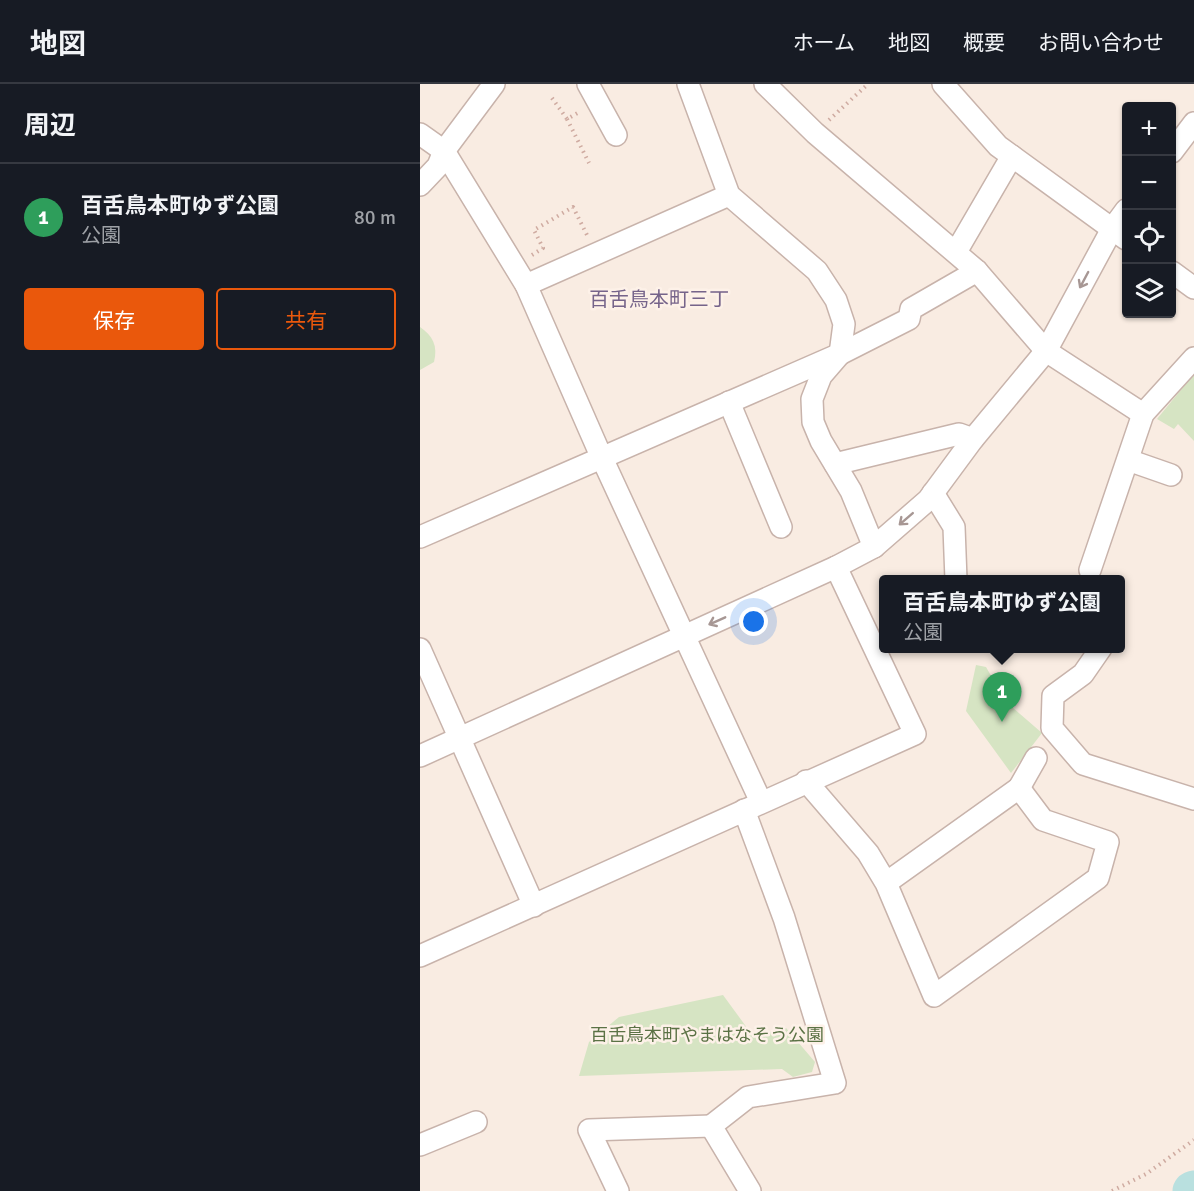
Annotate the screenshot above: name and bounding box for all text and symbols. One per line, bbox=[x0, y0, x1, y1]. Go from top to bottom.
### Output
text: 地図 bbox=[30, 27, 86, 61]
text: ホーム bbox=[793, 30, 855, 56]
text: 地図 bbox=[888, 30, 930, 56]
text: 概要 bbox=[963, 30, 1005, 56]
text: お問い合わせ bbox=[1038, 30, 1164, 56]
map controls bbox=[1122, 102, 1176, 318]
button: + bbox=[1122, 102, 1176, 156]
text: 周辺 bbox=[24, 110, 76, 142]
button: − bbox=[1122, 156, 1176, 210]
text: 百舌鳥本町ゆず公園 bbox=[81, 192, 279, 219]
text: 1 bbox=[38, 205, 49, 230]
text: 80 m bbox=[354, 205, 396, 230]
button: locate bbox=[1122, 210, 1176, 264]
text: 公園 bbox=[81, 223, 121, 248]
button: layers bbox=[1122, 264, 1176, 318]
one-way arrow bbox=[1078, 271, 1089, 289]
district label: 百舌鳥本町三丁 bbox=[589, 287, 729, 312]
button: 保存 bbox=[24, 288, 204, 350]
button: 共有 bbox=[216, 288, 396, 350]
one-way arrow bbox=[899, 512, 914, 526]
popup bbox=[879, 575, 1125, 653]
text: 百舌鳥本町ゆず公園 bbox=[903, 589, 1101, 616]
your location bbox=[739, 607, 768, 636]
one-way arrow bbox=[708, 616, 726, 628]
text: 公園 bbox=[903, 620, 943, 645]
pin: 1 bbox=[982, 672, 1022, 722]
park label: 百舌鳥本町やまはなそう公園 bbox=[590, 1024, 824, 1046]

